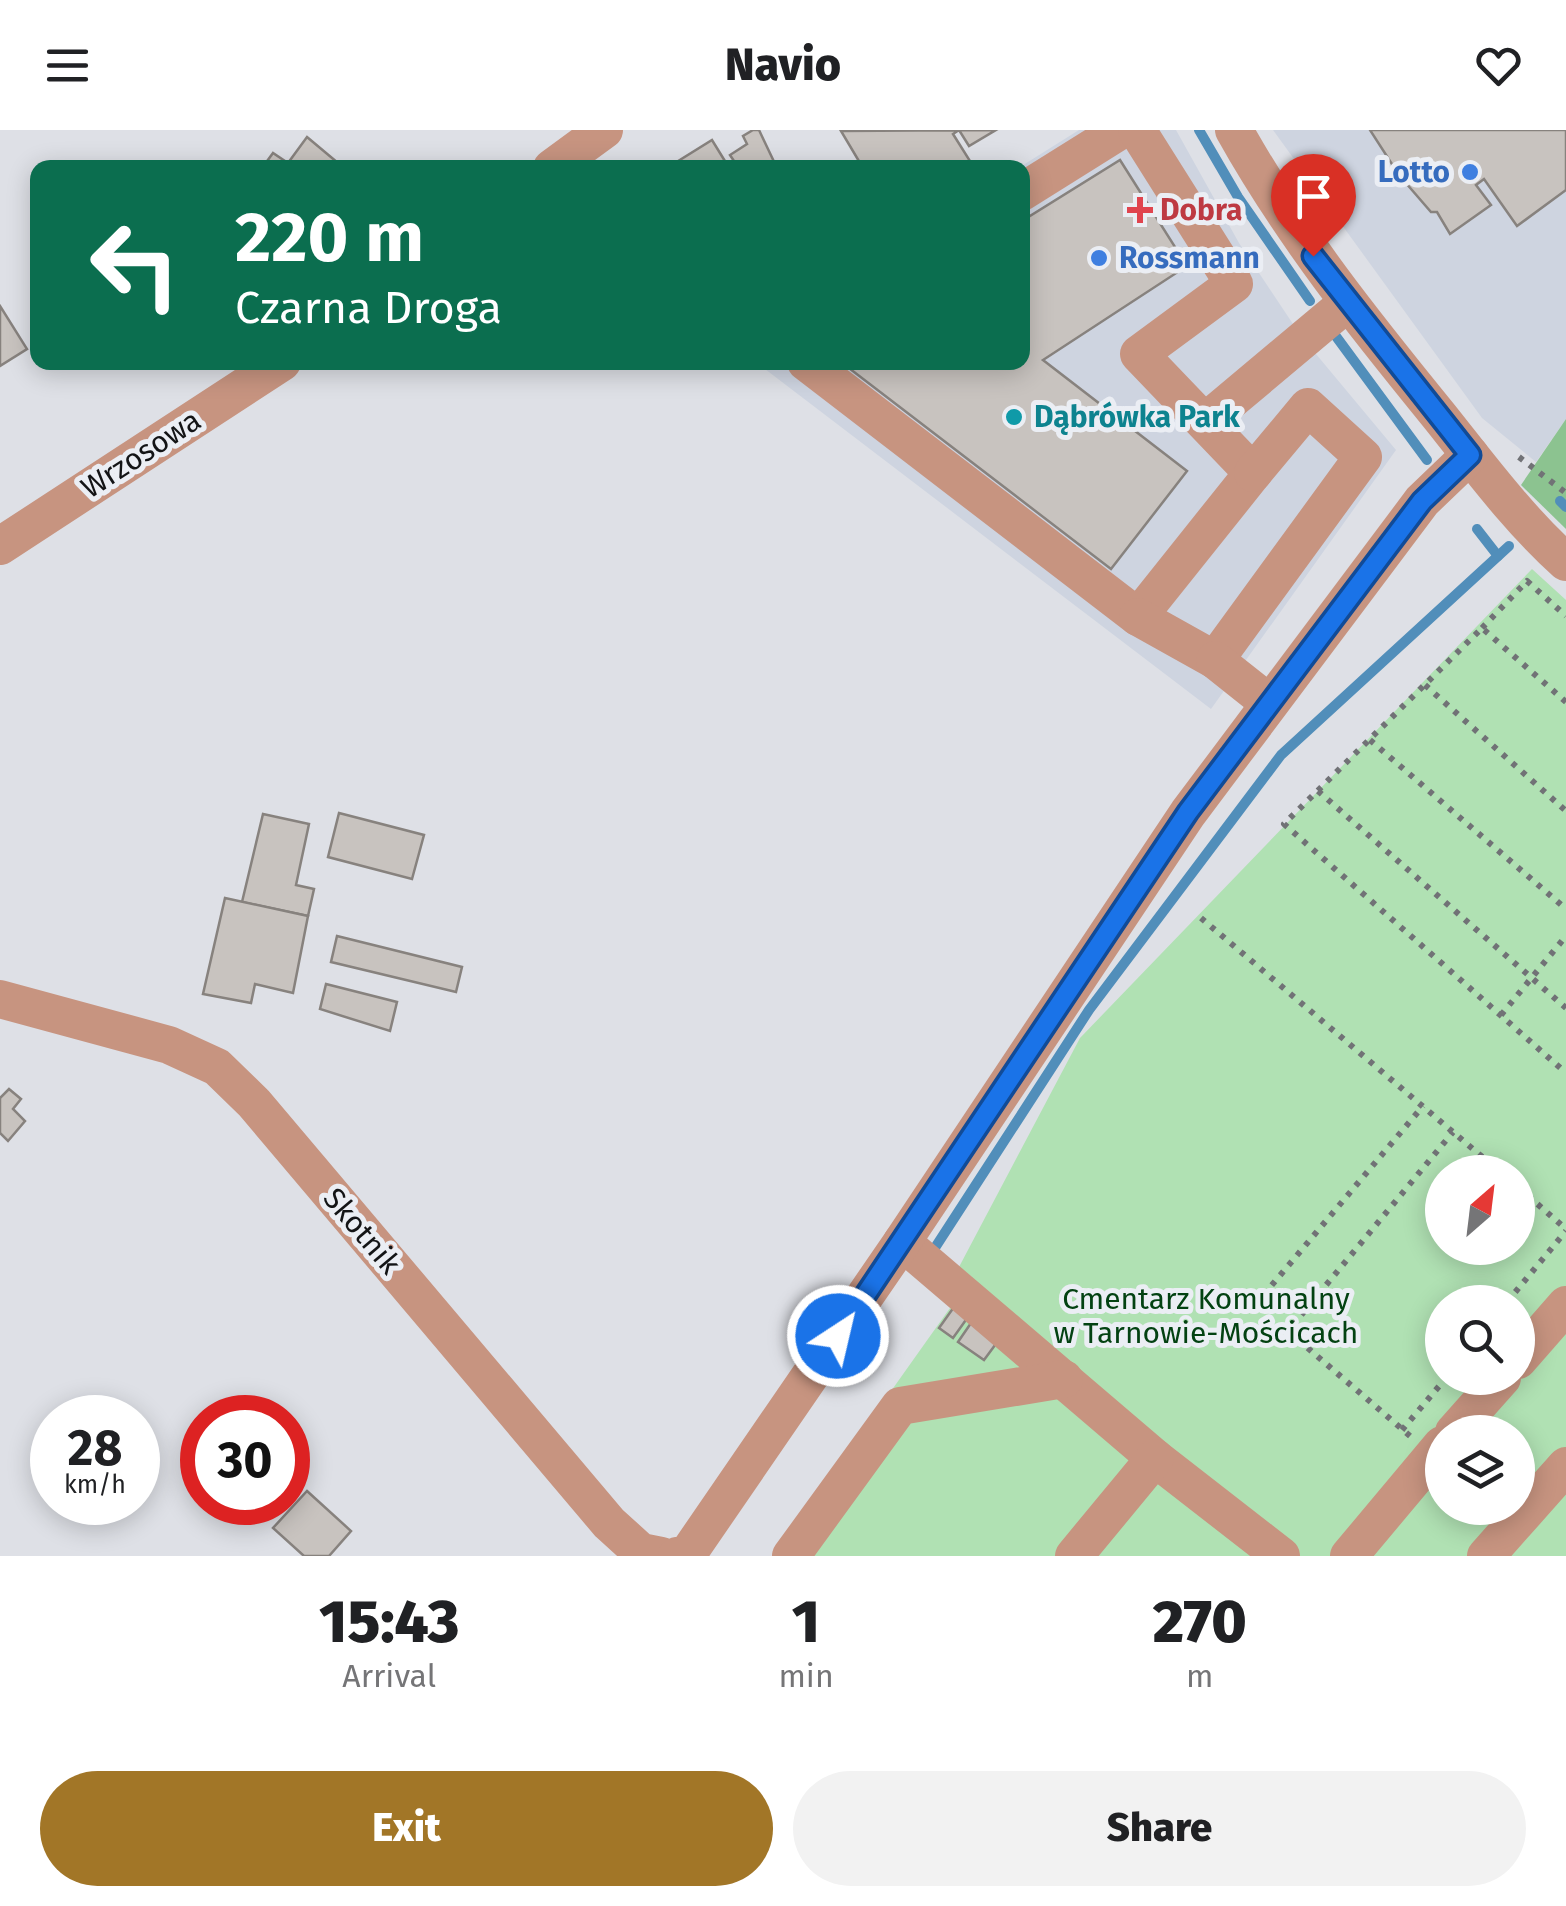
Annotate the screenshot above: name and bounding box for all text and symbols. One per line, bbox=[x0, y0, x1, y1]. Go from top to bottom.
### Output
icon: menu bbox=[40, 38, 95, 93]
text: Navio bbox=[725, 38, 841, 92]
icon: heart bbox=[1471, 38, 1526, 93]
pin bbox=[1271, 154, 1356, 257]
place label: Lotto bbox=[1378, 154, 1450, 190]
marker: Lotto bbox=[1459, 161, 1481, 183]
icon: arrive bbox=[1286, 169, 1341, 224]
place label: Dobra bbox=[1160, 192, 1242, 228]
text: 220 m bbox=[235, 196, 424, 280]
marker: Dobra bbox=[1129, 199, 1151, 221]
icon: left bbox=[70, 200, 200, 330]
place label: Rossmann bbox=[1119, 240, 1260, 276]
marker: Rossmann bbox=[1088, 247, 1110, 269]
text: Czarna Droga bbox=[235, 281, 502, 335]
place label: Dąbrówka Park bbox=[1034, 399, 1240, 436]
street label: Wrzosowa bbox=[74, 402, 208, 506]
marker: Dąbrówka Park bbox=[1003, 406, 1025, 428]
north arrow bbox=[1425, 1155, 1535, 1265]
map controls bbox=[1425, 1155, 1535, 1525]
street label: Skotnik bbox=[316, 1181, 409, 1282]
park label: Cmentarz Komunalny w Tarnowie-Mościcach bbox=[1054, 1281, 1358, 1351]
position arrow bbox=[786, 1284, 890, 1388]
button: search bbox=[1425, 1285, 1535, 1395]
speed limit sign: 30 bbox=[180, 1395, 310, 1525]
button: layers bbox=[1425, 1415, 1535, 1525]
text: 28 bbox=[68, 1418, 122, 1478]
text: km/h bbox=[64, 1470, 126, 1500]
text: 15:43 bbox=[319, 1586, 459, 1658]
text: 1 bbox=[792, 1586, 820, 1658]
text: 270 bbox=[1153, 1586, 1247, 1658]
text: Arrival bbox=[342, 1657, 436, 1695]
text: min bbox=[778, 1657, 834, 1695]
text: m bbox=[1186, 1657, 1214, 1695]
button: Exit bbox=[40, 1771, 773, 1886]
button: Share bbox=[793, 1771, 1526, 1886]

